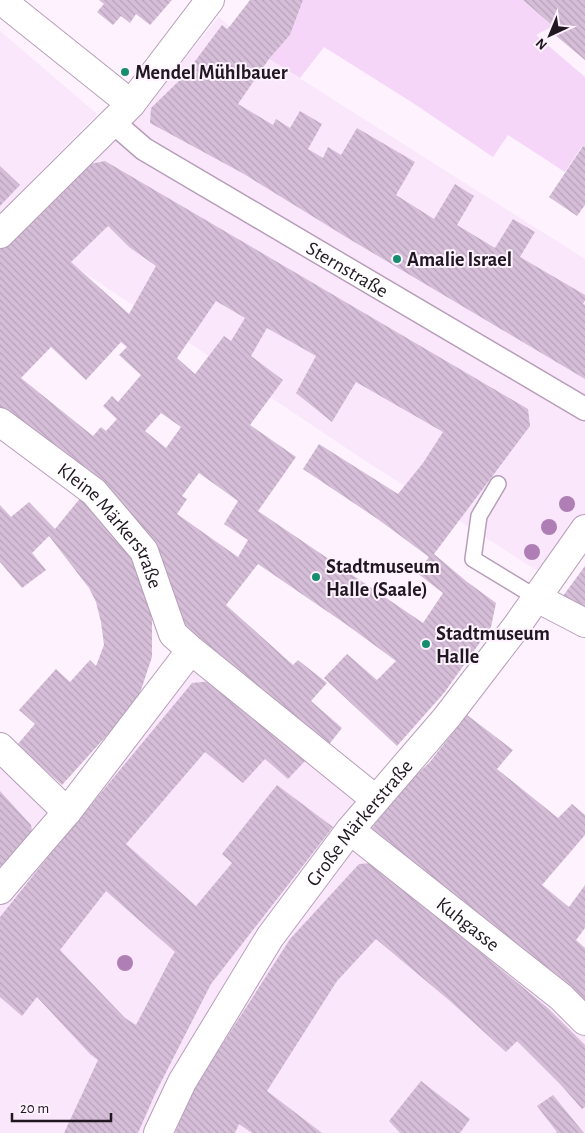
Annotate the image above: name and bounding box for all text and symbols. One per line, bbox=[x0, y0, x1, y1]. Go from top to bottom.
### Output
north arrow bbox=[525, 10, 575, 60]
text: N bbox=[533, 35, 550, 52]
place label: Mendel Mühlbauer bbox=[135, 63, 288, 83]
marker: Mendel Mühlbauer bbox=[119, 66, 131, 78]
street label: Sternstraße bbox=[303, 238, 391, 302]
place label: Amalie Israel bbox=[407, 250, 512, 270]
marker: Amalie Israel bbox=[391, 253, 403, 265]
street label: Kleine Märkerstraße bbox=[54, 460, 165, 591]
place label: Stadtmuseum Halle (Saale) bbox=[326, 557, 440, 600]
marker: Stadtmuseum Halle (Saale) bbox=[310, 571, 322, 583]
place label: Stadtmuseum Halle bbox=[436, 624, 550, 667]
marker: Stadtmuseum Halle bbox=[420, 638, 432, 650]
street label: Große Märkerstraße bbox=[303, 756, 417, 890]
street label: Kuhgasse bbox=[433, 894, 503, 955]
scale bar bbox=[12, 1090, 111, 1122]
text: 20 m bbox=[20, 1101, 49, 1116]

